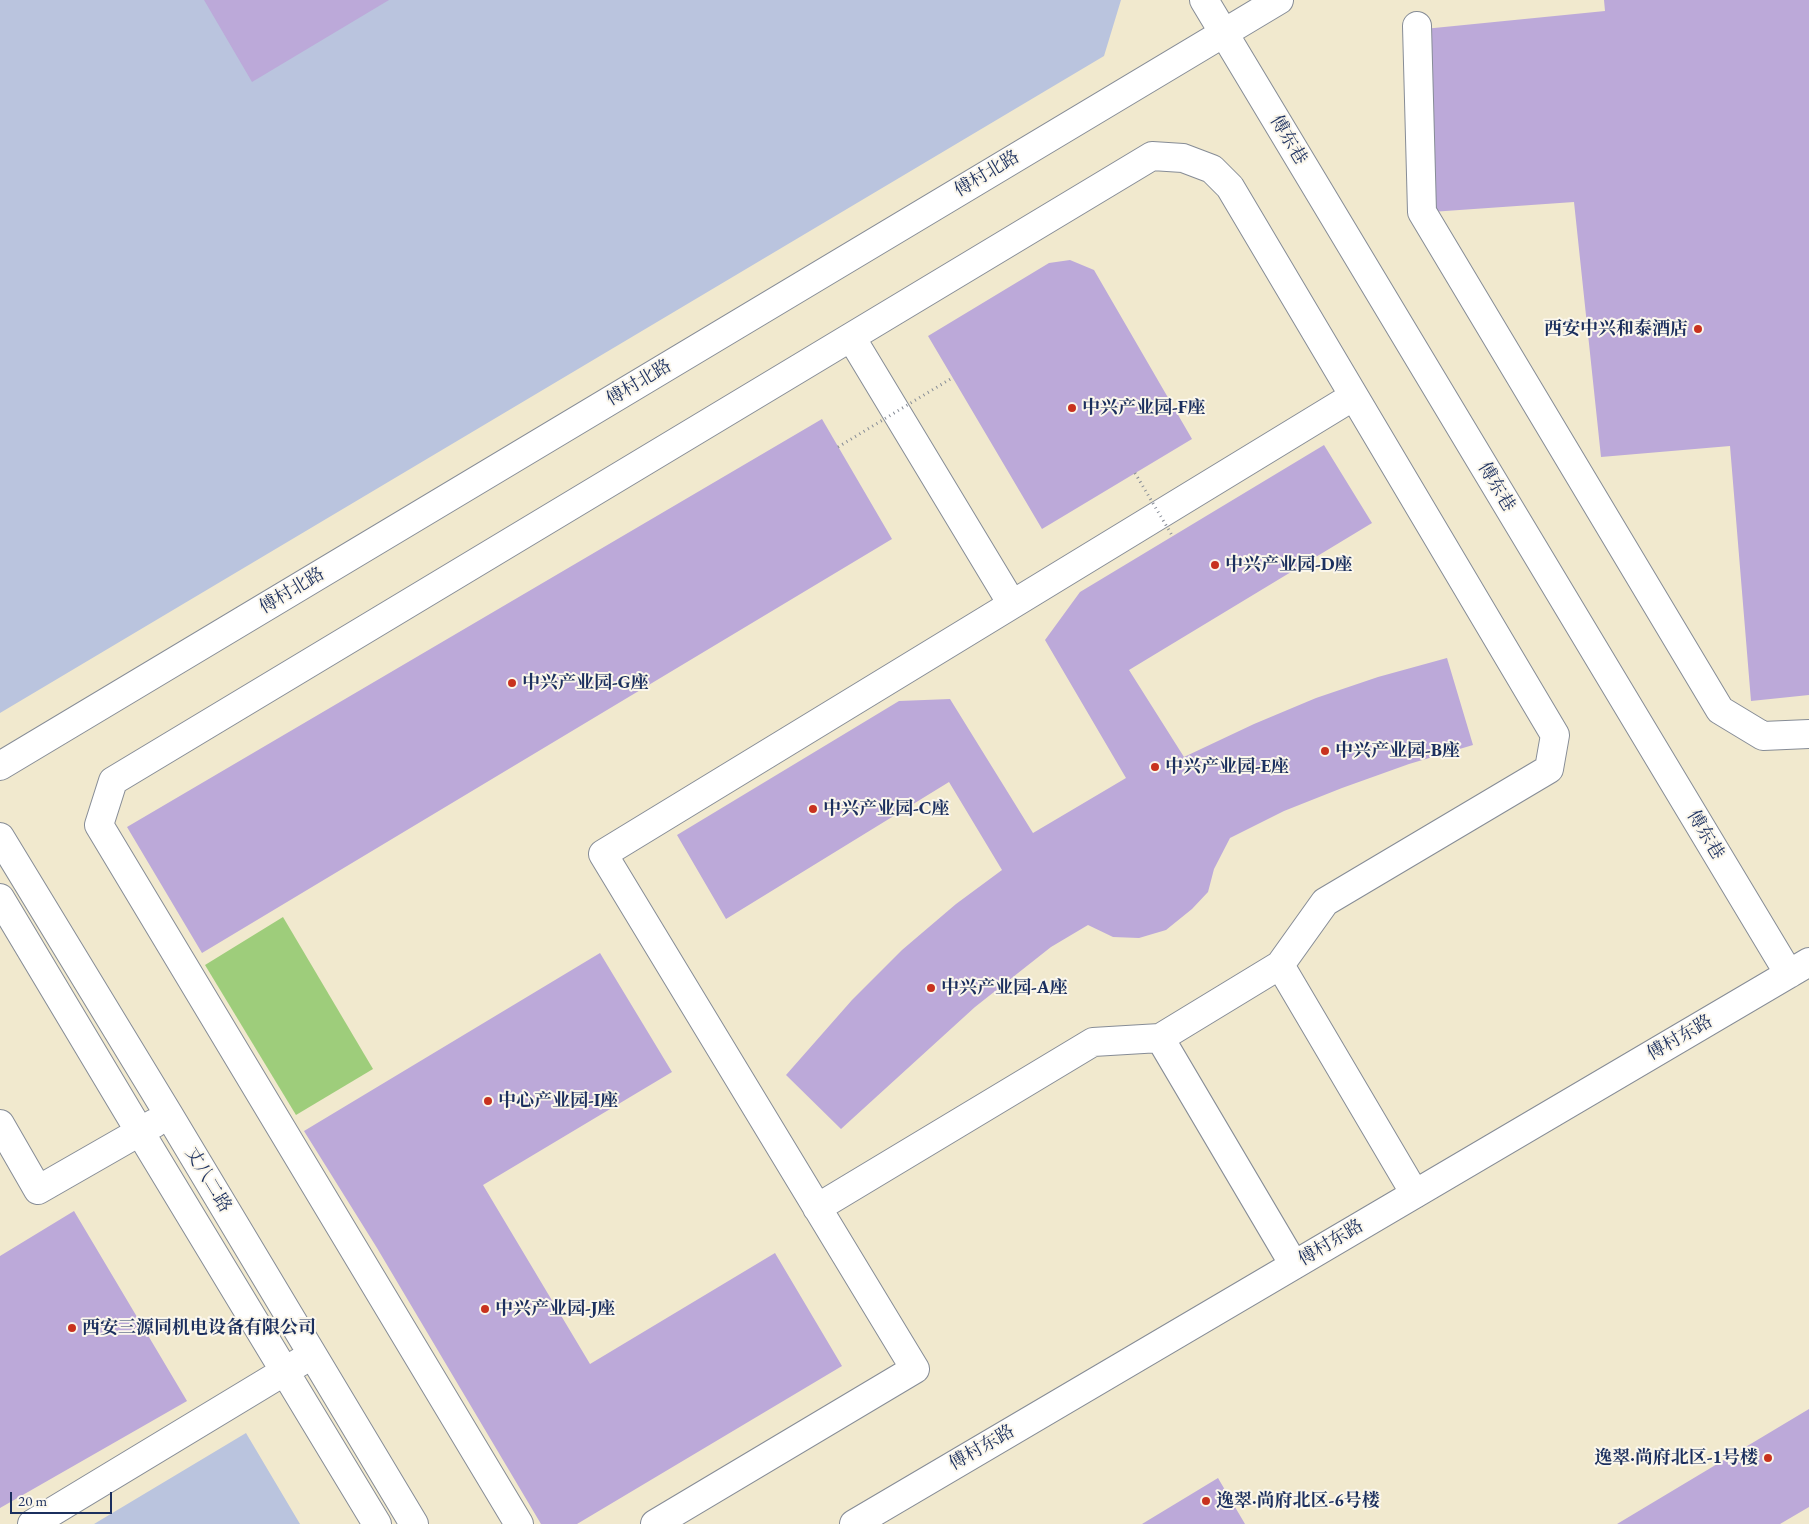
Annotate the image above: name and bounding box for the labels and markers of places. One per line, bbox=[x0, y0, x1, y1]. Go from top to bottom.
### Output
place label: 西安中兴和泰酒店 bbox=[1544, 318, 1688, 340]
marker: 西安中兴和泰酒店 bbox=[1692, 323, 1704, 335]
place label: 中兴产业园-F座 bbox=[1082, 397, 1206, 419]
marker: 中兴产业园-F座 bbox=[1066, 402, 1078, 414]
place label: 中兴产业园-D座 bbox=[1225, 554, 1352, 576]
marker: 中兴产业园-D座 bbox=[1209, 559, 1221, 571]
place label: 中兴产业园-G座 bbox=[522, 672, 649, 694]
marker: 中兴产业园-G座 bbox=[506, 677, 518, 689]
place label: 中兴产业园-B座 bbox=[1335, 740, 1460, 762]
marker: 中兴产业园-B座 bbox=[1319, 745, 1331, 757]
place label: 中兴产业园-E座 bbox=[1165, 756, 1289, 778]
marker: 中兴产业园-E座 bbox=[1149, 761, 1161, 773]
place label: 中兴产业园-C座 bbox=[823, 798, 949, 820]
marker: 中兴产业园-C座 bbox=[807, 803, 819, 815]
place label: 中兴产业园-A座 bbox=[941, 977, 1068, 999]
marker: 中兴产业园-A座 bbox=[925, 982, 937, 994]
place label: 中心产业园-I座 bbox=[498, 1090, 618, 1112]
marker: 中心产业园-I座 bbox=[482, 1095, 494, 1107]
place label: 中兴产业园-J座 bbox=[495, 1298, 615, 1320]
marker: 中兴产业园-J座 bbox=[479, 1303, 491, 1315]
place label: 西安三源同机电设备有限公司 bbox=[82, 1317, 316, 1339]
marker: 西安三源同机电设备有限公司 bbox=[66, 1322, 78, 1334]
place label: 逸翠·尚府北区-1号楼 bbox=[1594, 1447, 1758, 1469]
marker: 逸翠·尚府北区-1号楼 bbox=[1762, 1452, 1774, 1464]
place label: 逸翠·尚府北区-6号楼 bbox=[1216, 1490, 1380, 1512]
marker: 逸翠·尚府北区-6号楼 bbox=[1200, 1495, 1212, 1507]

